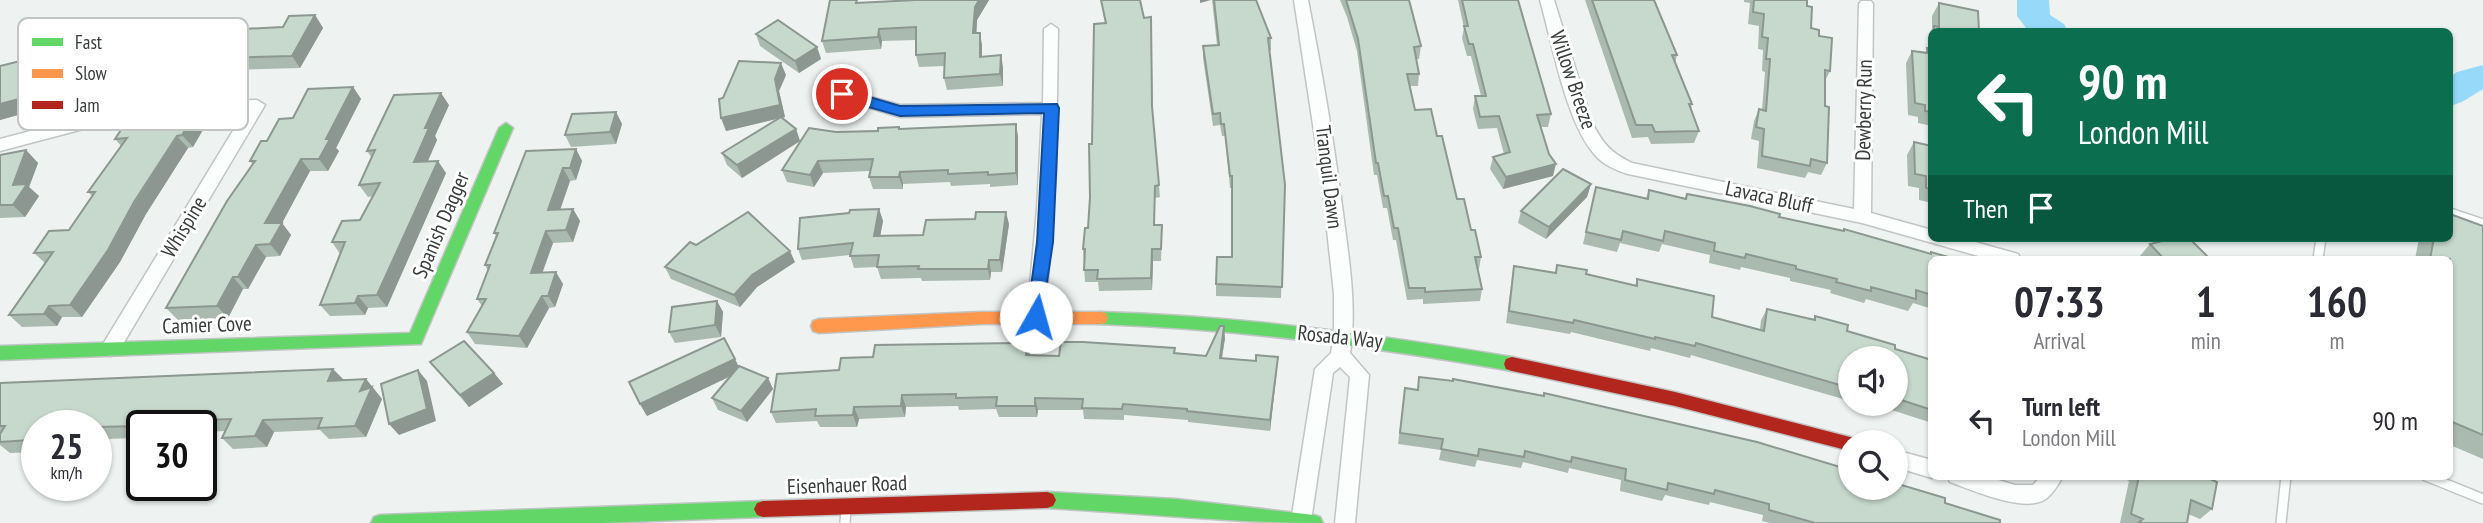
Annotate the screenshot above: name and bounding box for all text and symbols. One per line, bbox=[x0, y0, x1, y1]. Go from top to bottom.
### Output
legend bbox=[18, 18, 248, 130]
street label: Willow Breeze bbox=[1544, 27, 1603, 133]
text: Fast bbox=[75, 30, 103, 54]
text: 90 m bbox=[2078, 49, 2167, 113]
icon: left bbox=[1963, 56, 2054, 147]
street label: Dewberry Run bbox=[1849, 59, 1878, 161]
text: Slow bbox=[75, 61, 108, 85]
pin bbox=[812, 64, 872, 124]
icon: arrive bbox=[823, 75, 861, 113]
text: Jam bbox=[74, 93, 100, 117]
text: London Mill bbox=[2078, 111, 2209, 153]
street label: Tranquil Dawn bbox=[1310, 124, 1349, 230]
street label: Spanish Dagger bbox=[406, 167, 475, 282]
street label: Lavaca Bluff bbox=[1723, 174, 1816, 219]
icon: arrive bbox=[2022, 189, 2060, 227]
street label: Whispine bbox=[155, 191, 212, 262]
text: Then bbox=[1963, 192, 2008, 225]
text: 07:33 bbox=[2014, 274, 2105, 329]
text: 1 bbox=[2196, 274, 2216, 329]
text: 160 bbox=[2307, 274, 2367, 329]
position arrow bbox=[999, 280, 1073, 354]
street label: Camier Cove bbox=[162, 309, 252, 340]
street label: Rosada Way bbox=[1296, 319, 1384, 354]
text: Arrival bbox=[2033, 326, 2085, 355]
text: min bbox=[2191, 326, 2221, 355]
text: m bbox=[2329, 326, 2344, 355]
map controls bbox=[1838, 346, 1908, 500]
button: sound bbox=[1838, 346, 1908, 416]
text: Turn left bbox=[2022, 390, 2100, 423]
icon: left bbox=[1963, 402, 2001, 440]
text: 90 m bbox=[2372, 404, 2418, 437]
speed limit sign: 30 bbox=[126, 410, 217, 501]
text: 25 bbox=[50, 423, 83, 469]
text: London Mill bbox=[2022, 423, 2116, 452]
button: search bbox=[1838, 430, 1908, 500]
text: km/h bbox=[51, 461, 82, 484]
street label: Eisenhauer Road bbox=[787, 469, 907, 500]

